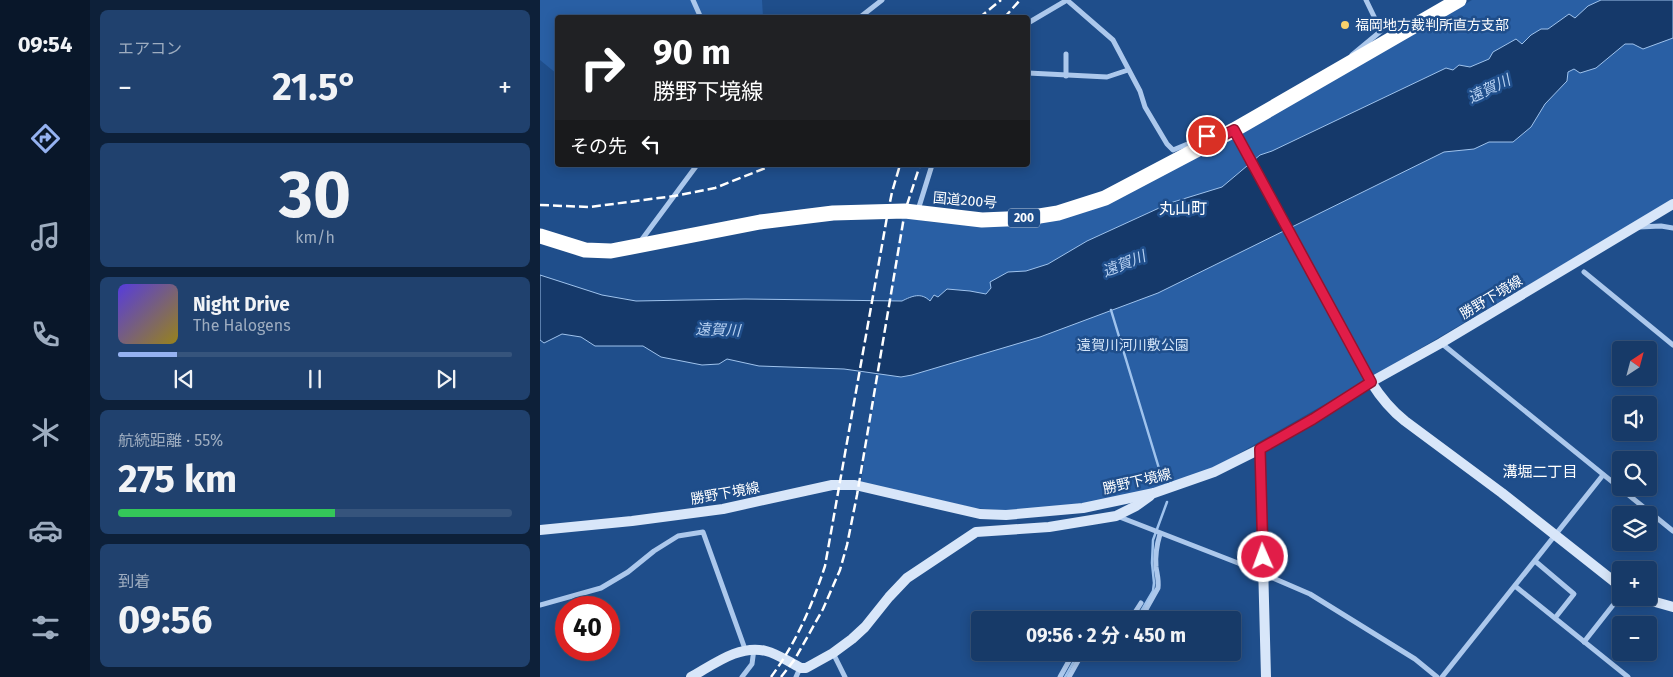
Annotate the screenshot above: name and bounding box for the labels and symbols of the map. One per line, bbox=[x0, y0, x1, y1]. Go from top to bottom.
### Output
place label: 福岡地方裁判所直方支部 bbox=[1355, 17, 1509, 34]
marker: 福岡地方裁判所直方支部 bbox=[1339, 19, 1351, 31]
water label: 遠賀川 bbox=[1465, 70, 1515, 107]
pin bbox=[1186, 115, 1228, 157]
street label: 国道200号 bbox=[932, 189, 998, 212]
district label: 丸山町 bbox=[1159, 199, 1207, 218]
road number: 200 bbox=[1008, 208, 1040, 228]
water label: 遠賀川 bbox=[1100, 246, 1150, 281]
street label: 勝野下境線 bbox=[1457, 272, 1526, 323]
water label: 遠賀川 bbox=[695, 320, 743, 340]
park label: 遠賀川河川敷公園 bbox=[1077, 337, 1189, 354]
north arrow bbox=[1612, 341, 1658, 386]
district label: 溝堀二丁目 bbox=[1502, 463, 1578, 481]
street label: 勝野下境線 bbox=[1101, 465, 1173, 498]
street label: 勝野下境線 bbox=[689, 479, 761, 508]
position arrow bbox=[1236, 530, 1288, 582]
speed limit sign: 40 bbox=[555, 596, 620, 661]

